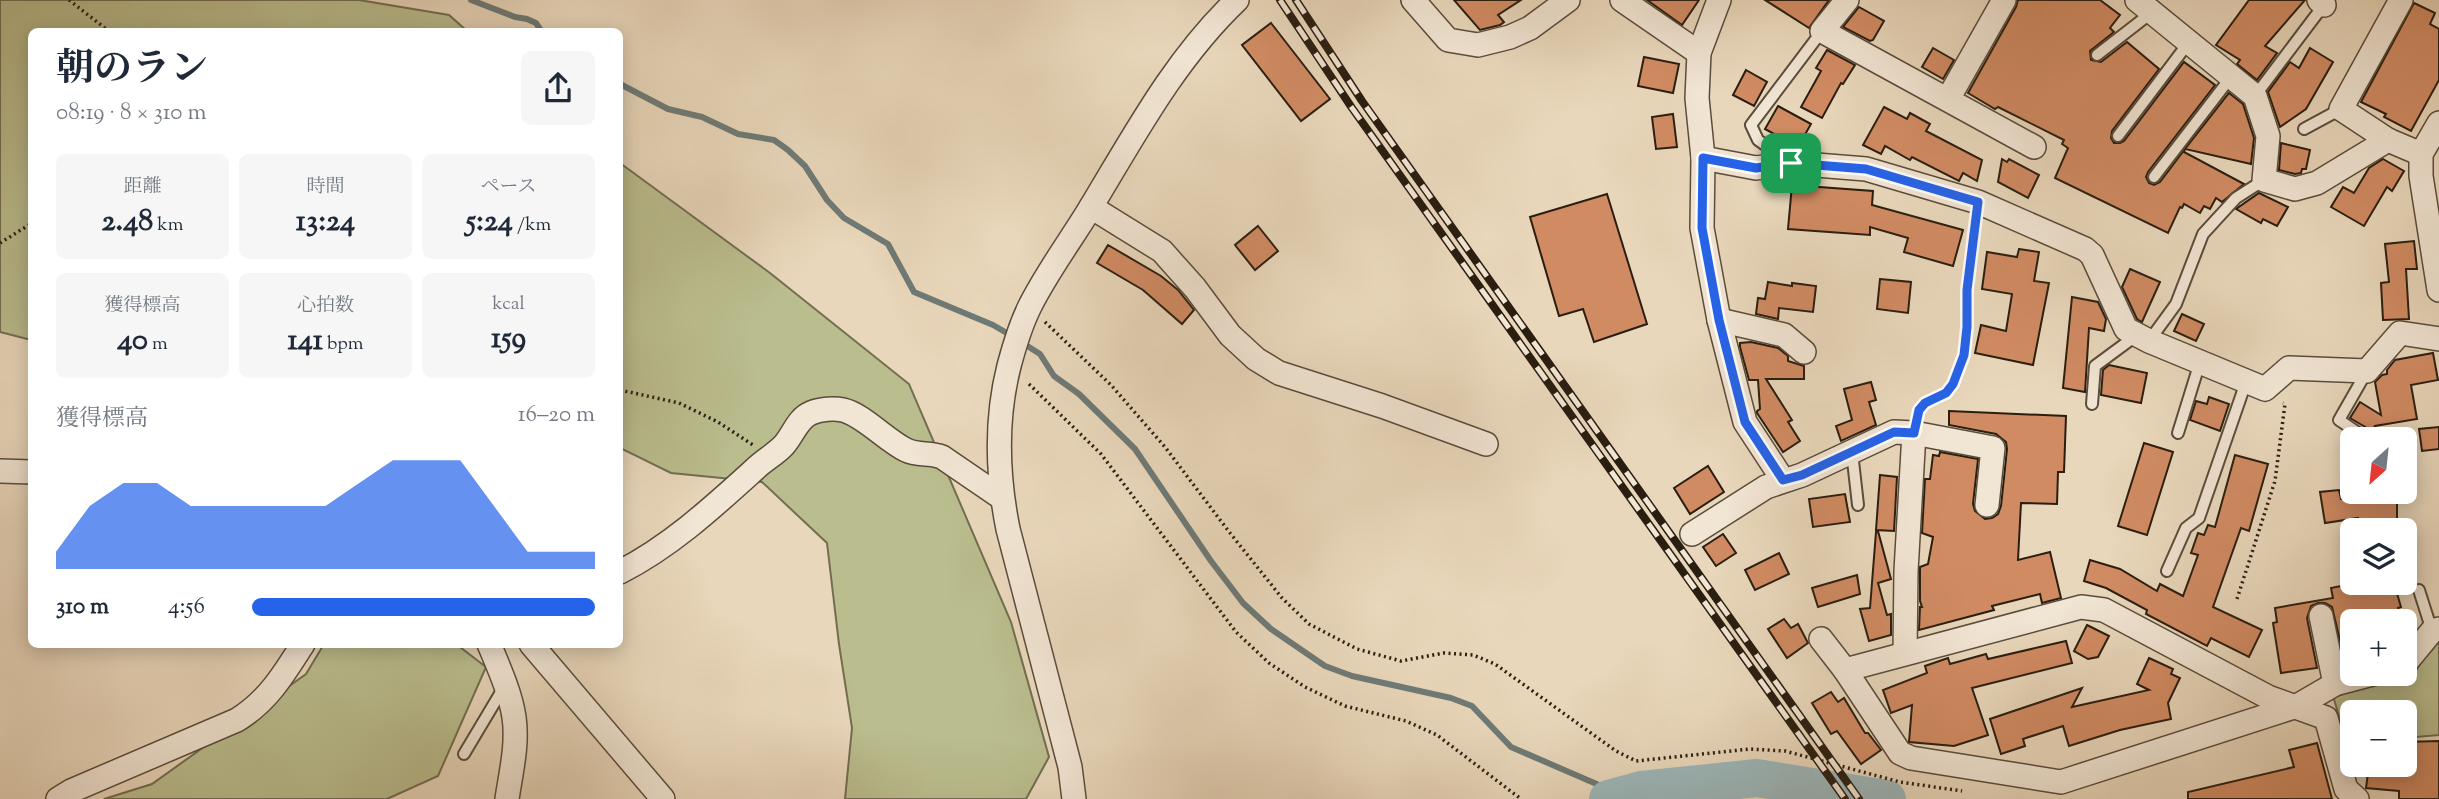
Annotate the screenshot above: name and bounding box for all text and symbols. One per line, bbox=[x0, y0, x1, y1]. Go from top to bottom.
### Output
text: 朝のラン bbox=[56, 44, 208, 98]
button: share bbox=[521, 51, 595, 125]
text: 08:19 · 8 × 310 m bbox=[56, 97, 206, 130]
pin bbox=[1761, 133, 1821, 193]
icon: arrive bbox=[1772, 144, 1810, 182]
text: 距離 bbox=[123, 174, 162, 201]
text: 時間 bbox=[306, 174, 345, 201]
text: ペース bbox=[480, 174, 537, 201]
text: 2.48 bbox=[102, 201, 153, 244]
text: 13:24 bbox=[296, 201, 355, 244]
text: 5:24 bbox=[466, 201, 513, 244]
text: km bbox=[153, 212, 183, 239]
text: /km bbox=[513, 212, 551, 239]
text: kcal bbox=[492, 291, 525, 318]
text: 獲得標高 bbox=[104, 293, 181, 320]
text: 心拍数 bbox=[297, 293, 354, 320]
text: 159 bbox=[491, 318, 526, 361]
text: 40 bbox=[117, 320, 148, 363]
text: 141 bbox=[287, 320, 323, 363]
text: m bbox=[148, 331, 168, 358]
text: bpm bbox=[323, 331, 364, 358]
text: 16–20 m bbox=[518, 399, 595, 432]
text: 獲得標高 bbox=[56, 403, 148, 436]
north arrow bbox=[2340, 427, 2417, 504]
map controls bbox=[2340, 427, 2417, 777]
button: layers bbox=[2340, 518, 2417, 595]
text: 310 m bbox=[56, 591, 109, 624]
text: 4:56 bbox=[168, 591, 205, 624]
button: + bbox=[2340, 609, 2417, 686]
button: − bbox=[2340, 700, 2417, 777]

